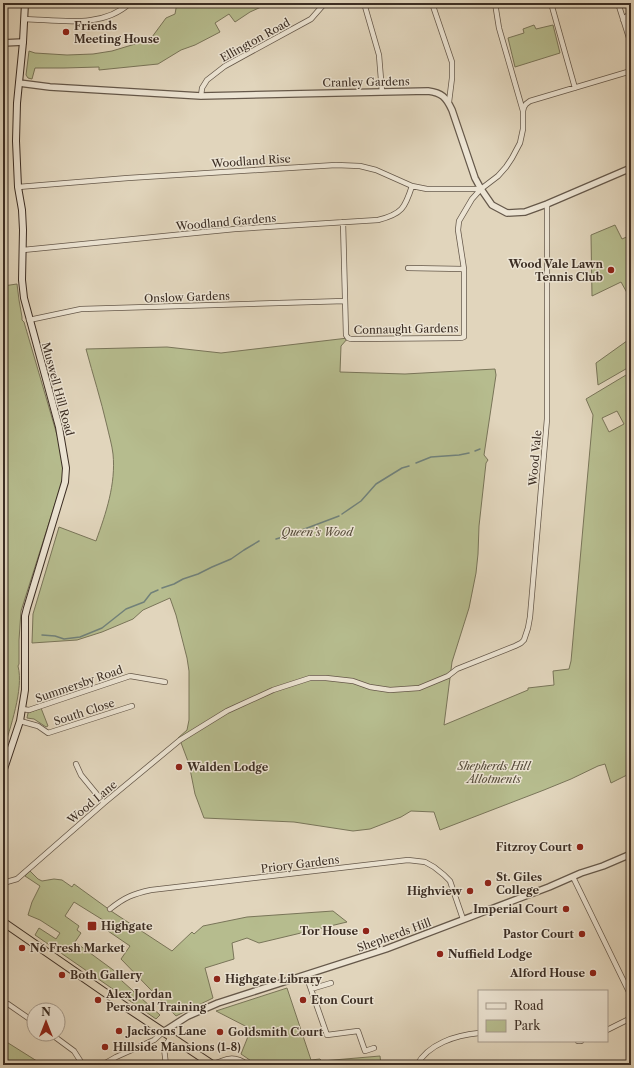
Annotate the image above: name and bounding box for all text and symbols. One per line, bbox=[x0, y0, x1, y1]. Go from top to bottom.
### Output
street label: Ellington Road bbox=[218, 15, 293, 65]
place label: Friends Meeting House bbox=[74, 19, 160, 46]
marker: Friends Meeting House bbox=[61, 27, 71, 37]
street label: Cranley Gardens bbox=[322, 74, 410, 90]
street label: Woodland Rise bbox=[210, 151, 291, 171]
street label: Woodland Gardens bbox=[174, 211, 277, 233]
place label: Wood Vale Lawn Tennis Club bbox=[507, 257, 603, 284]
marker: Wood Vale Lawn Tennis Club bbox=[606, 265, 616, 275]
street label: Onslow Gardens bbox=[144, 288, 230, 305]
street label: Connaught Gardens bbox=[353, 321, 459, 337]
street label: Muswell Hill Road bbox=[39, 341, 77, 438]
street label: Wood Vale bbox=[525, 430, 544, 487]
park label: Queen’s Wood bbox=[281, 525, 354, 539]
street label: Summersby Road bbox=[33, 662, 125, 706]
street label: South Close bbox=[52, 696, 116, 728]
park label: Shepherds Hill Allotments bbox=[457, 759, 532, 786]
place label: Walden Lodge bbox=[186, 760, 269, 774]
marker: Walden Lodge bbox=[174, 762, 184, 772]
street label: Wood Lane bbox=[64, 777, 120, 827]
place label: Fitzroy Court bbox=[496, 840, 573, 854]
marker: Fitzroy Court bbox=[575, 842, 585, 852]
street label: Priory Gardens bbox=[260, 852, 340, 876]
place label: St. Giles College bbox=[496, 870, 542, 897]
marker: St. Giles College bbox=[483, 878, 493, 888]
place label: Highview bbox=[407, 884, 463, 898]
marker: Highview bbox=[465, 886, 475, 896]
place label: Imperial Court bbox=[473, 902, 559, 916]
marker: Imperial Court bbox=[561, 904, 571, 914]
street label: Shepherds Hill bbox=[355, 915, 434, 955]
place label: Highgate bbox=[101, 919, 153, 933]
marker: Highgate bbox=[86, 920, 98, 932]
place label: Tor House bbox=[300, 924, 358, 938]
marker: Tor House bbox=[361, 926, 371, 936]
place label: Pastor Court bbox=[503, 927, 575, 941]
marker: Pastor Court bbox=[577, 929, 587, 939]
place label: N6 Fresh Market bbox=[30, 941, 125, 955]
marker: N6 Fresh Market bbox=[17, 943, 27, 953]
place label: Nuffield Lodge bbox=[448, 947, 533, 961]
marker: Nuffield Lodge bbox=[435, 949, 445, 959]
place label: Alford House bbox=[509, 966, 585, 980]
place label: Both Gallery bbox=[70, 968, 142, 982]
marker: Alford House bbox=[588, 968, 598, 978]
marker: Both Gallery bbox=[57, 970, 67, 980]
place label: Highgate Library bbox=[225, 972, 322, 986]
marker: Highgate Library bbox=[212, 974, 222, 984]
place label: Alex Jordan Personal Training bbox=[105, 987, 207, 1014]
legend bbox=[478, 990, 608, 1042]
place label: Eton Court bbox=[311, 993, 374, 1007]
marker: Alex Jordan Personal Training bbox=[93, 995, 103, 1005]
marker: Eton Court bbox=[298, 995, 308, 1005]
text: Road bbox=[514, 998, 544, 1013]
north arrow bbox=[26, 1002, 66, 1042]
text: N bbox=[41, 1005, 51, 1019]
text: Park bbox=[514, 1018, 541, 1033]
place label: Jacksons Lane bbox=[125, 1024, 207, 1038]
place label: Goldsmith Court bbox=[228, 1025, 324, 1039]
marker: Jacksons Lane bbox=[114, 1026, 124, 1036]
marker: Goldsmith Court bbox=[215, 1027, 225, 1037]
place label: Hillside Mansions (1-8) bbox=[113, 1040, 241, 1054]
marker: Hillside Mansions (1-8) bbox=[100, 1042, 110, 1052]

